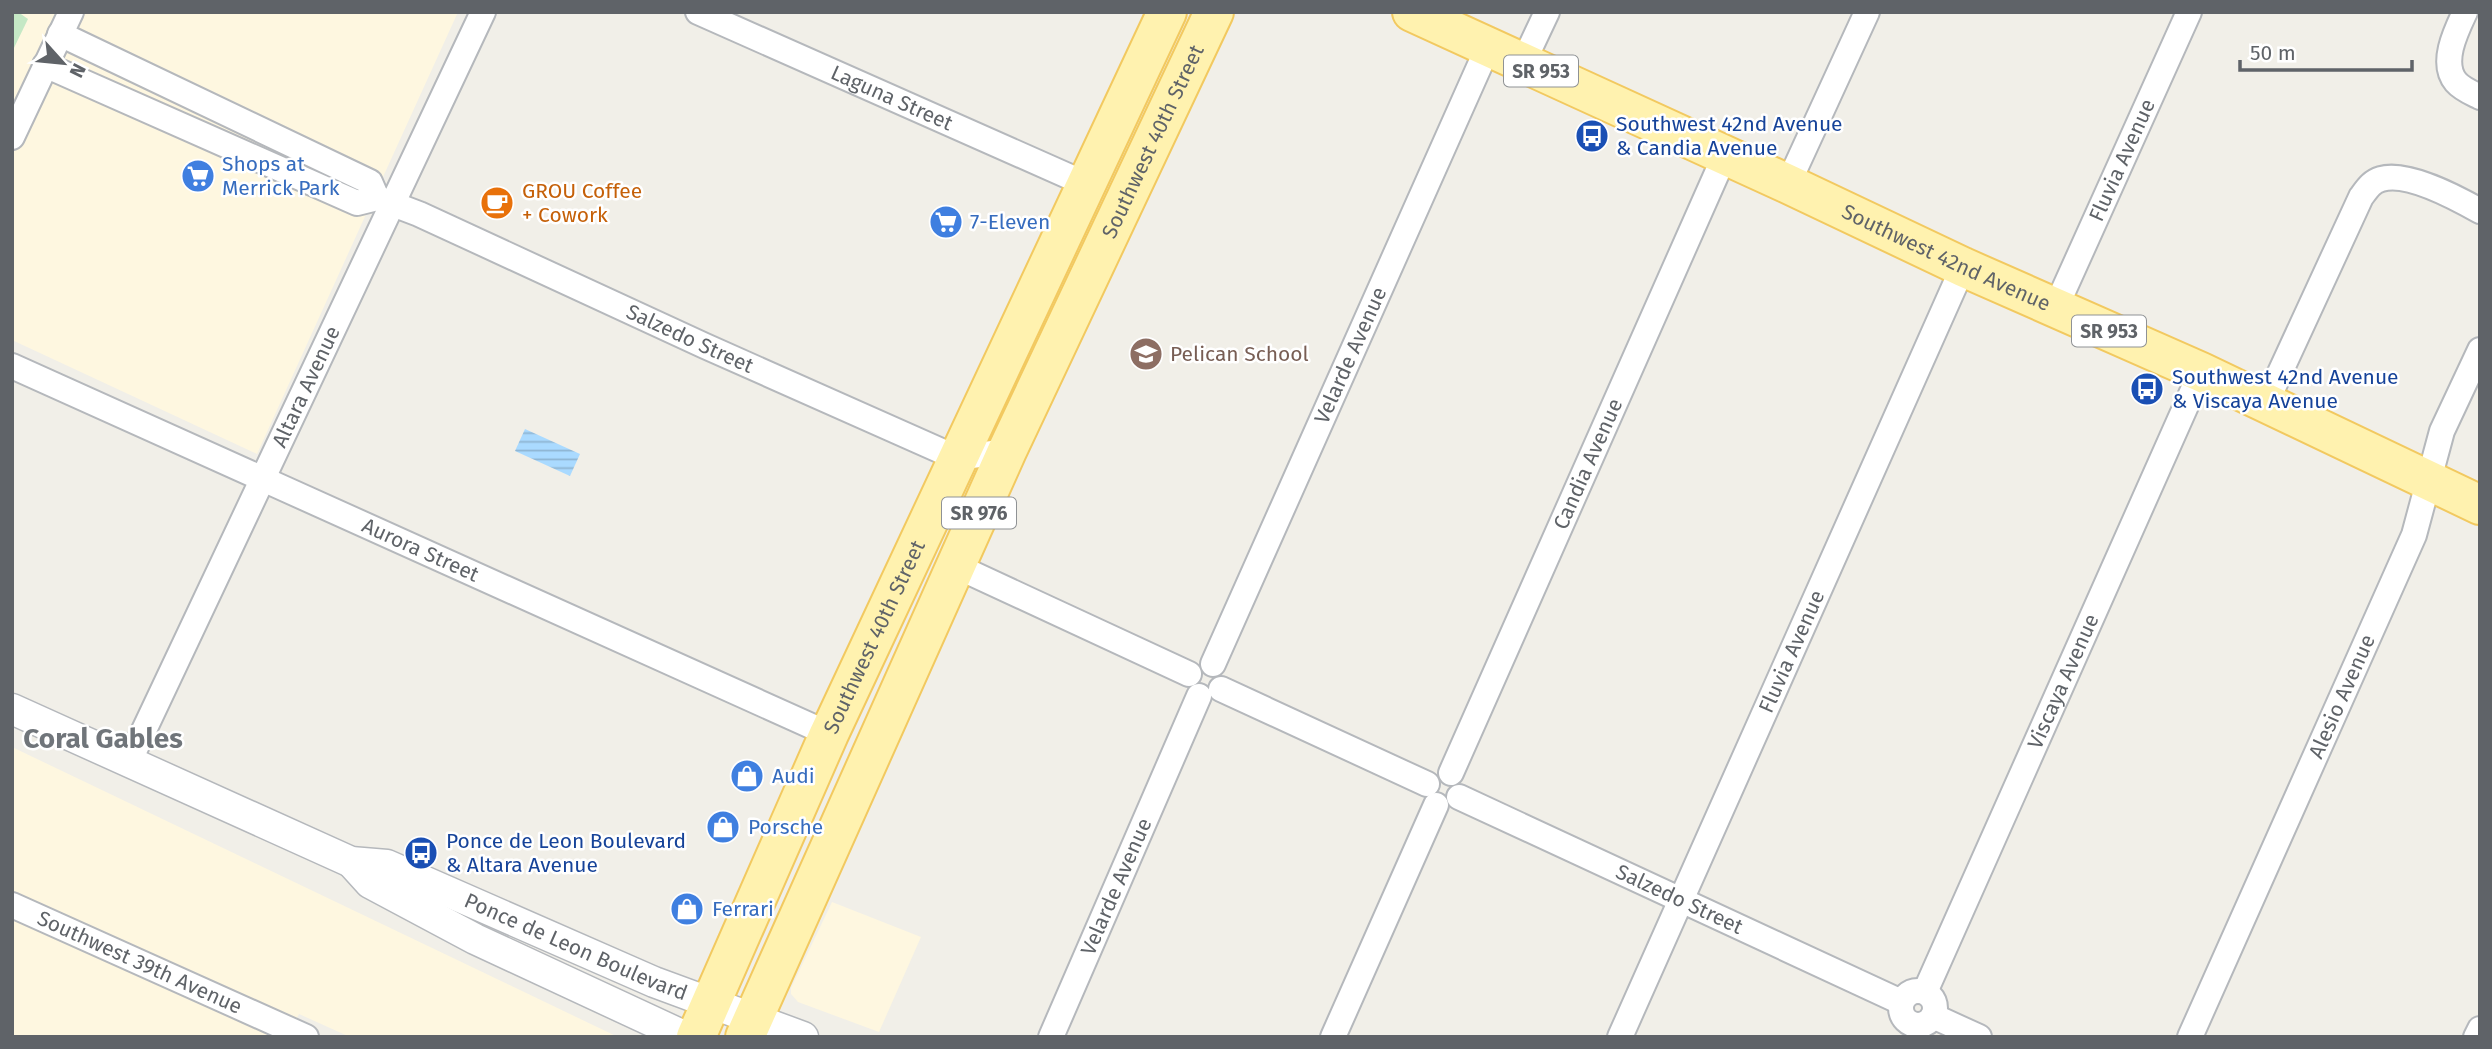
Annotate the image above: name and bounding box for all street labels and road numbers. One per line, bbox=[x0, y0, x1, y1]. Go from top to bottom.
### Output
street label: Southwest 40th Street bbox=[1096, 40, 1210, 242]
road number: SR 953 bbox=[1504, 55, 1578, 86]
street label: Laguna Street bbox=[827, 60, 957, 136]
street label: Fluvia Avenue bbox=[2083, 95, 2161, 226]
street label: Southwest 42nd Avenue bbox=[1838, 198, 2054, 317]
street label: Velarde Avenue bbox=[1309, 283, 1392, 428]
street label: Salzedo Street bbox=[622, 298, 758, 379]
road number: SR 953 bbox=[2072, 316, 2146, 346]
street label: Altara Avenue bbox=[266, 322, 346, 452]
street label: Candia Avenue bbox=[1548, 394, 1628, 534]
road number: SR 976 bbox=[942, 498, 1016, 528]
street label: Aurora Street bbox=[358, 512, 483, 588]
street label: Southwest 40th Street bbox=[818, 536, 931, 738]
street label: Fluvia Avenue bbox=[1753, 586, 1830, 717]
street label: Viscaya Avenue bbox=[2022, 610, 2105, 753]
street label: Alesio Avenue bbox=[2303, 630, 2381, 762]
street label: Velarde Avenue bbox=[1075, 814, 1157, 959]
street label: Salzedo Street bbox=[1612, 859, 1747, 940]
street label: Ponce de Leon Boulevard bbox=[460, 888, 691, 1006]
street label: Southwest 39th Avenue bbox=[33, 905, 246, 1020]

